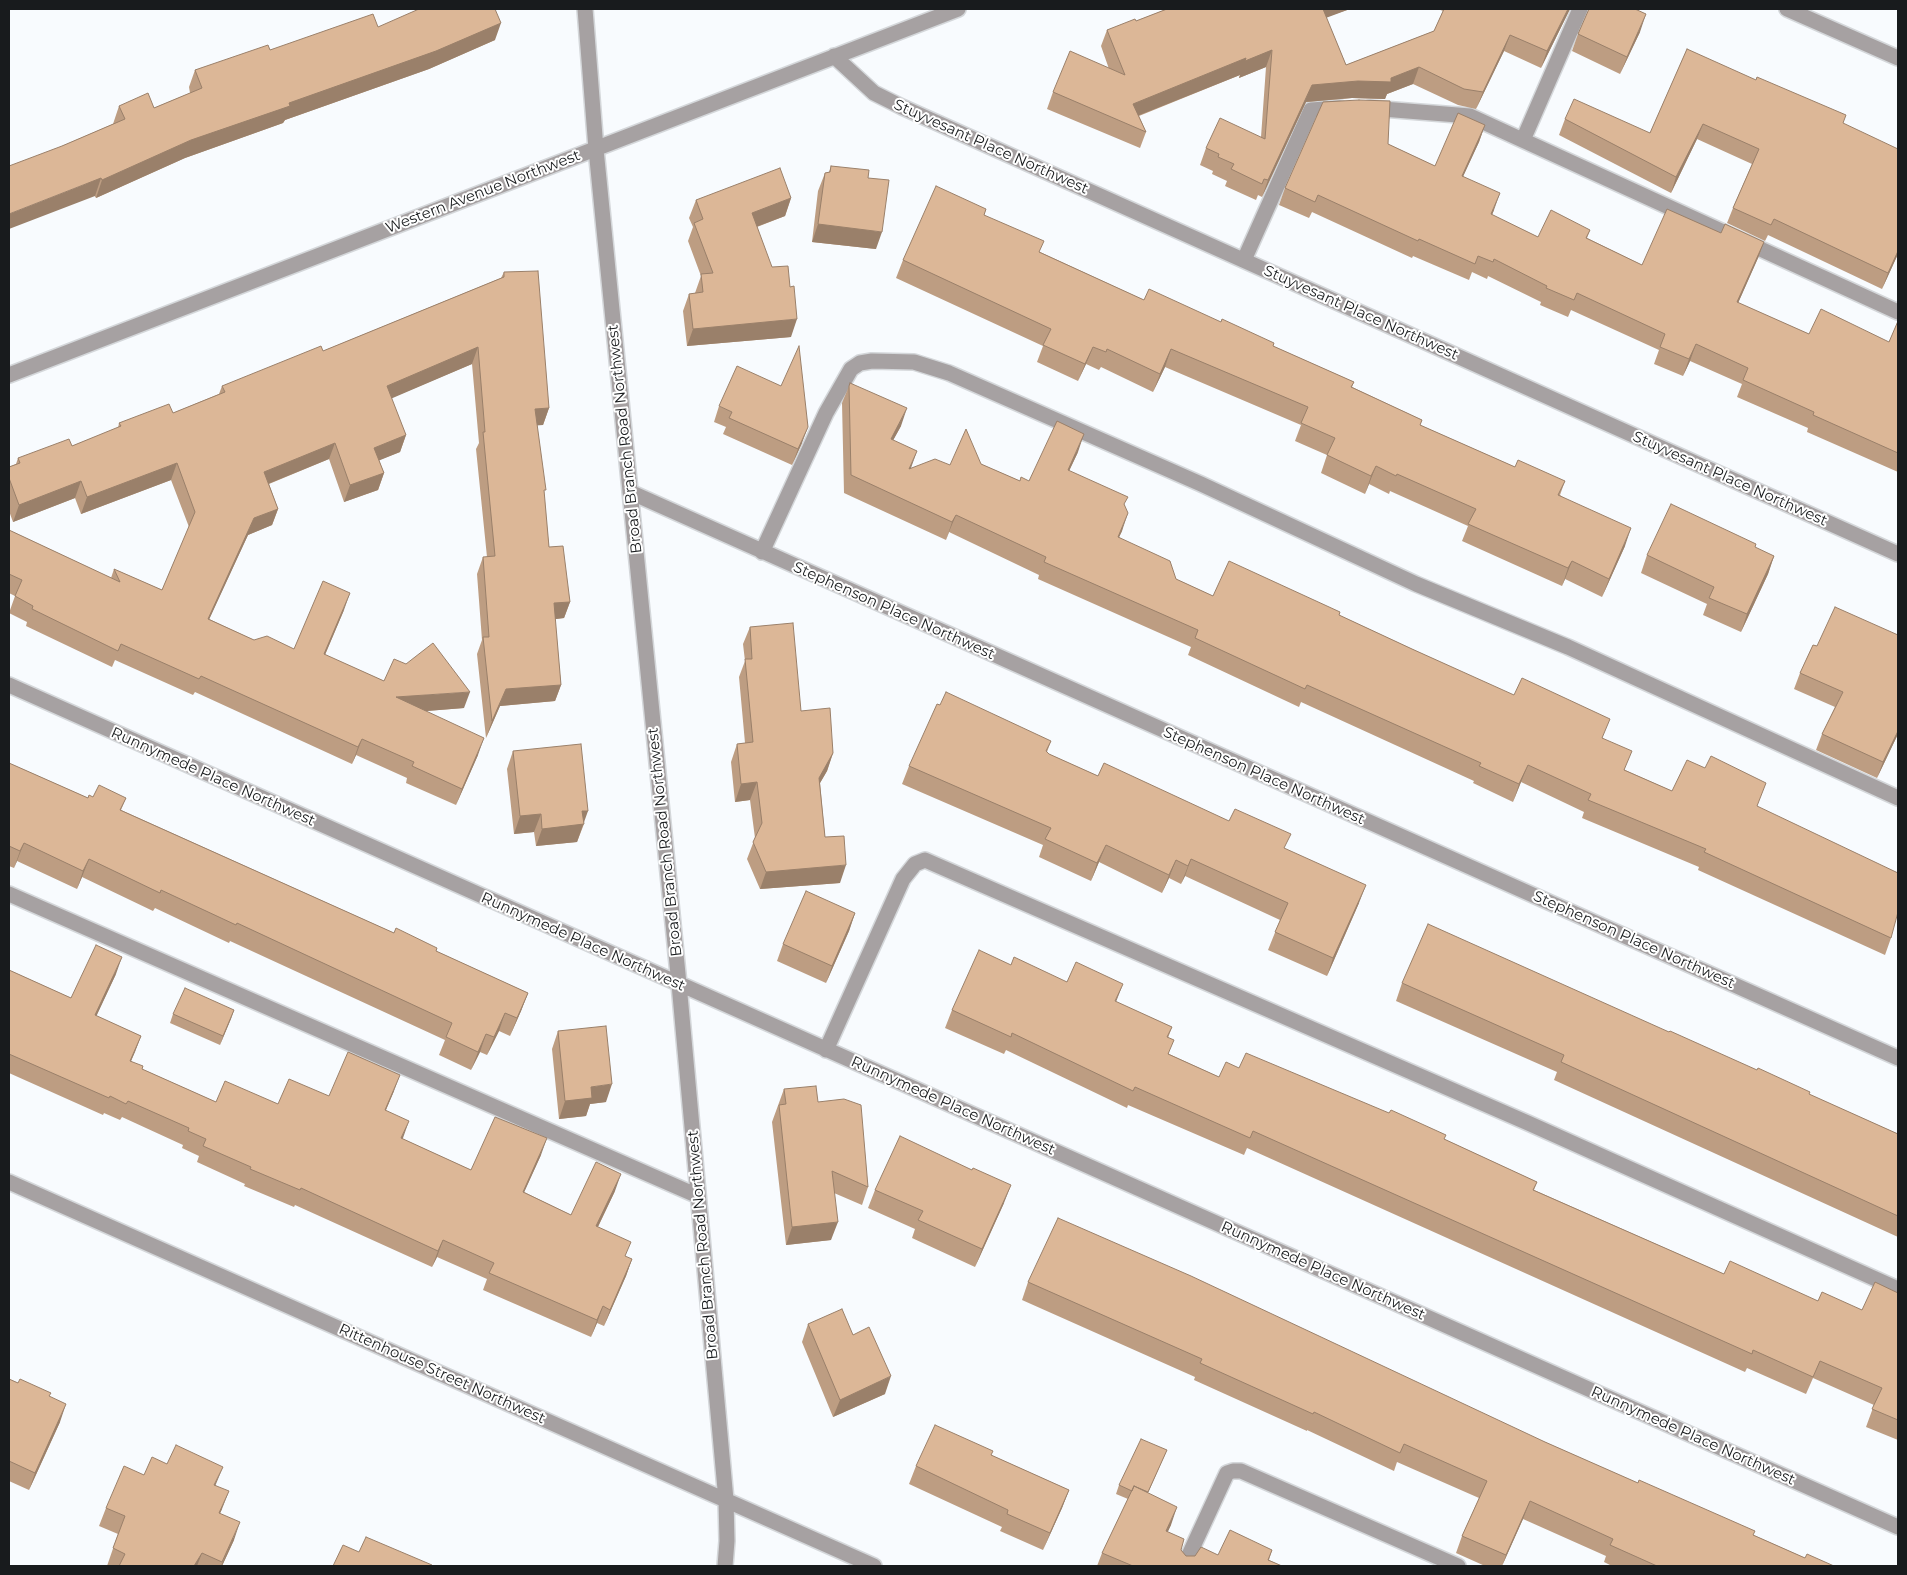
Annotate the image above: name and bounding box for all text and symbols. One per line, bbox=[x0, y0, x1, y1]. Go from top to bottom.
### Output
street label: Stuyvesant Place Northwest bbox=[891, 96, 1091, 198]
street label: Western Avenue Northwest bbox=[383, 147, 583, 237]
street label: Stuyvesant Place Northwest bbox=[1261, 262, 1461, 364]
street label: Broad Branch Road Northwest bbox=[604, 324, 646, 554]
street label: Stuyvesant Place Northwest bbox=[1630, 428, 1830, 530]
street label: Stephenson Place Northwest bbox=[790, 558, 998, 664]
street label: Stephenson Place Northwest bbox=[1160, 723, 1368, 829]
street label: Runnymede Place Northwest bbox=[108, 724, 318, 830]
street label: Broad Branch Road Northwest bbox=[644, 727, 686, 957]
street label: Stephenson Place Northwest bbox=[1530, 887, 1738, 993]
street label: Runnymede Place Northwest bbox=[478, 889, 688, 995]
street label: Runnymede Place Northwest bbox=[848, 1053, 1058, 1159]
street label: Broad Branch Road Northwest bbox=[684, 1130, 722, 1360]
street label: Runnymede Place Northwest bbox=[1218, 1218, 1428, 1324]
street label: Rittenhouse Street Northwest bbox=[336, 1320, 548, 1428]
street label: Runnymede Place Northwest bbox=[1588, 1383, 1798, 1489]

